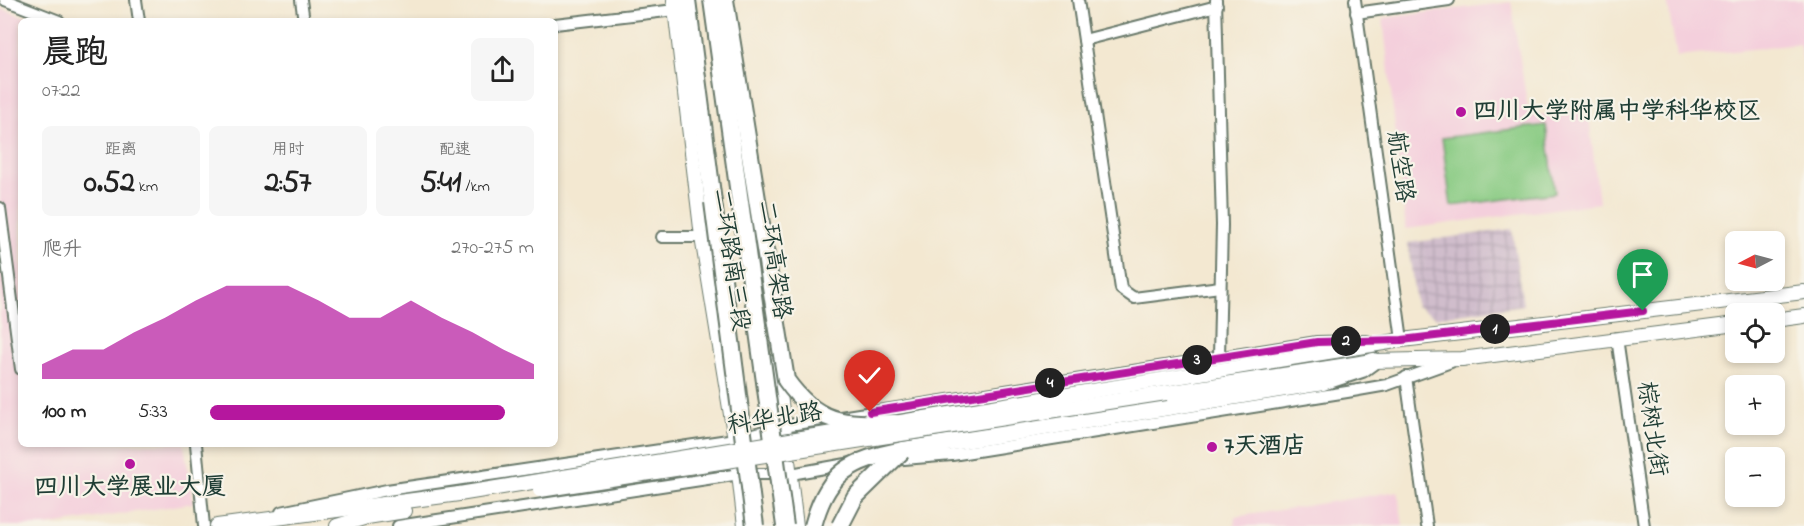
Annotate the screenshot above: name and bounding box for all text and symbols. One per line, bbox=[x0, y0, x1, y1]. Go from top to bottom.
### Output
text: 晨跑 bbox=[42, 30, 108, 78]
button: share bbox=[471, 38, 534, 101]
text: 07:22 bbox=[42, 77, 80, 106]
place label: 四川大学附属中学科华校区 bbox=[1473, 95, 1761, 130]
marker: 四川大学附属中学科华校区 bbox=[1454, 105, 1468, 119]
street label: 航空路 bbox=[1377, 129, 1421, 205]
text: 距离 bbox=[105, 138, 137, 162]
text: 用时 bbox=[272, 138, 304, 162]
text: 配速 bbox=[439, 138, 471, 162]
text: 0.52 bbox=[84, 162, 135, 206]
text: 2:57 bbox=[265, 162, 311, 206]
text: 5:41 bbox=[420, 162, 462, 206]
text: km bbox=[135, 175, 158, 199]
text: /km bbox=[462, 175, 490, 199]
street label: 二环路南三段 bbox=[703, 186, 757, 334]
street label: 二环高架路 bbox=[747, 198, 799, 322]
north arrow bbox=[1725, 231, 1785, 291]
map controls bbox=[1725, 231, 1785, 507]
text: 270–275 m bbox=[451, 234, 534, 263]
text: 爬升 bbox=[42, 236, 82, 265]
pin bbox=[1617, 249, 1668, 311]
icon: arrive bbox=[1626, 258, 1659, 291]
button: locate bbox=[1725, 303, 1785, 363]
pin: 1 bbox=[1480, 314, 1510, 344]
text: 1 bbox=[1492, 317, 1498, 341]
pin: 2 bbox=[1331, 326, 1361, 356]
text: 2 bbox=[1342, 329, 1350, 353]
pin: 3 bbox=[1182, 345, 1212, 375]
text: 3 bbox=[1194, 348, 1200, 372]
pin bbox=[844, 350, 895, 412]
icon: check bbox=[853, 359, 886, 392]
pin: 4 bbox=[1035, 368, 1065, 398]
text: 4 bbox=[1047, 371, 1053, 395]
button: + bbox=[1725, 375, 1785, 435]
street label: 棕树北街 bbox=[1627, 379, 1675, 479]
street label: 科华北路 bbox=[725, 395, 825, 445]
text: 100 m bbox=[42, 398, 86, 427]
text: 5:33 bbox=[138, 398, 168, 427]
place label: 7天酒店 bbox=[1224, 430, 1306, 465]
marker: 7天酒店 bbox=[1205, 440, 1219, 454]
button: − bbox=[1725, 447, 1785, 507]
marker: 四川大学展业大厦 bbox=[123, 457, 137, 471]
place label: 四川大学展业大厦 bbox=[34, 471, 226, 506]

